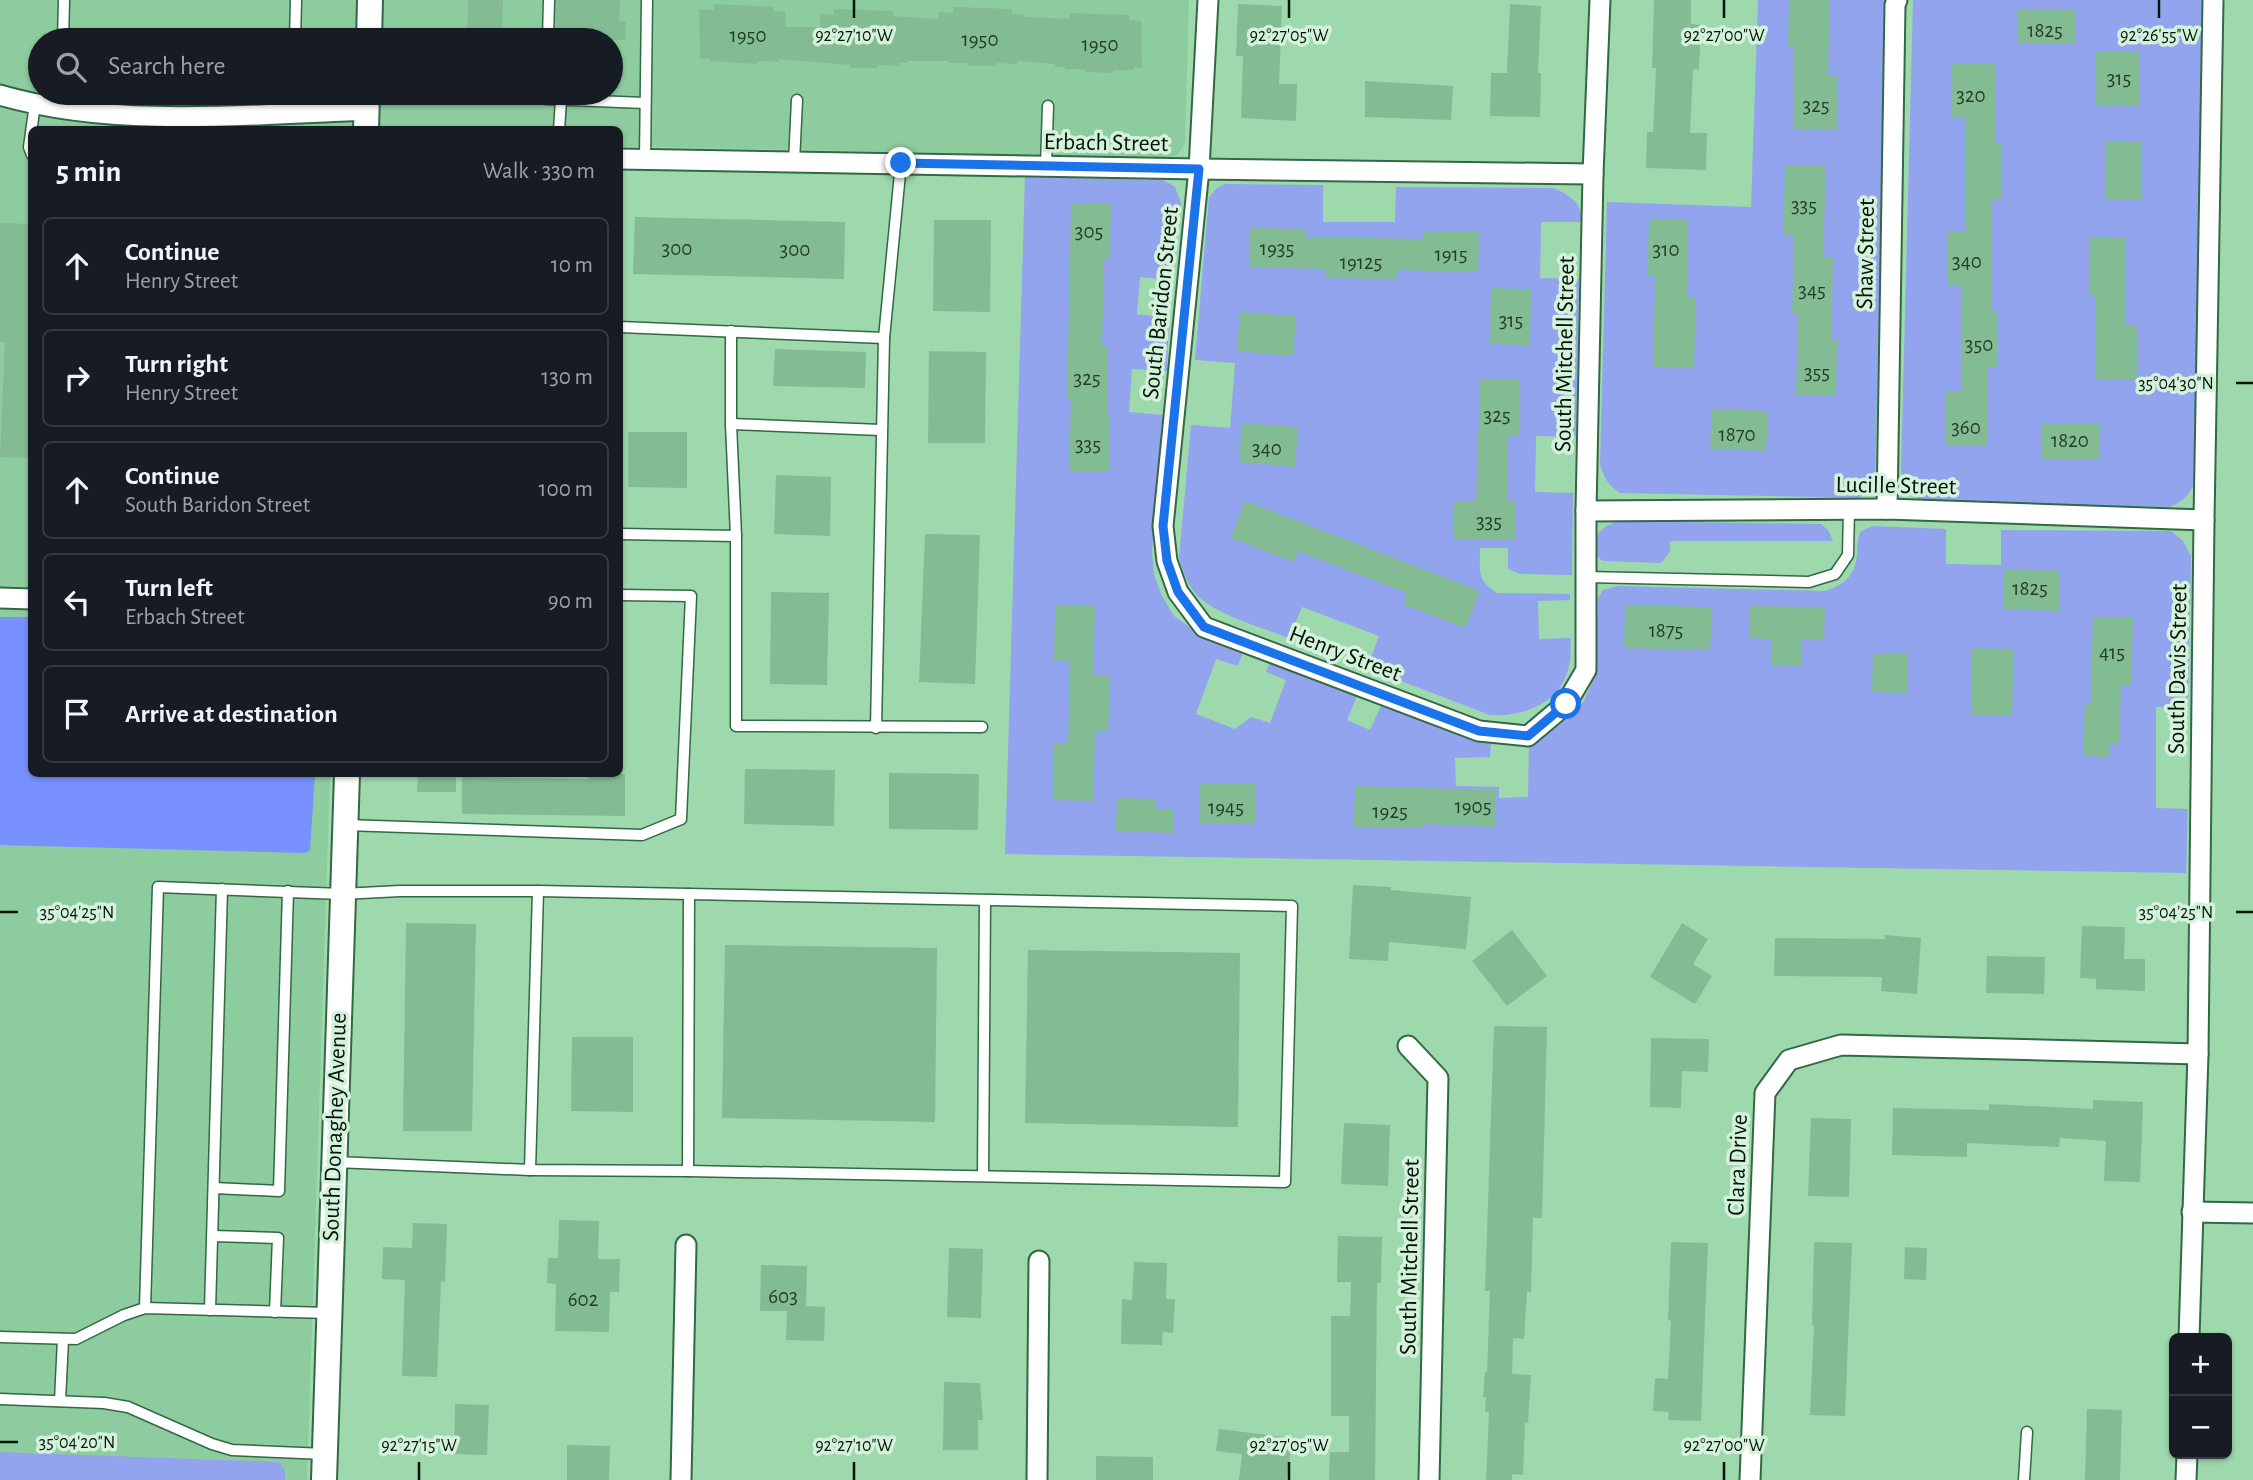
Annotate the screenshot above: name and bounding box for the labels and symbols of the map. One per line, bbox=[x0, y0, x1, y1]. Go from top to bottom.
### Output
house number: 1825 bbox=[2027, 20, 2063, 41]
house number: 1950 bbox=[730, 25, 766, 46]
text: 92°27'10"W bbox=[815, 27, 893, 45]
text: 92°27'05"W bbox=[1249, 27, 1329, 45]
text: 92°27'00"W bbox=[1684, 27, 1764, 45]
text: 92°26'55"W bbox=[2120, 27, 2198, 45]
house number: 1950 bbox=[962, 29, 998, 50]
house number: 1950 bbox=[1082, 34, 1118, 55]
house number: 315 bbox=[2107, 68, 2131, 89]
house number: 320 bbox=[1956, 85, 1986, 106]
house number: 325 bbox=[1803, 95, 1830, 116]
street label: Erbach Street bbox=[1043, 130, 1169, 156]
route end bbox=[885, 147, 916, 178]
house number: 335 bbox=[1791, 195, 1817, 216]
street label: Shaw Street bbox=[1853, 198, 1879, 310]
street label: South Baridon Street bbox=[1139, 205, 1183, 400]
house number: 305 bbox=[1075, 221, 1103, 242]
house number: 300 bbox=[662, 238, 692, 259]
house number: 1935 bbox=[1260, 238, 1294, 259]
house number: 300 bbox=[780, 239, 810, 260]
house number: 310 bbox=[1653, 239, 1679, 260]
house number: 1915 bbox=[1434, 244, 1468, 265]
house number: 340 bbox=[1952, 251, 1982, 272]
house number: 19125 bbox=[1340, 252, 1382, 273]
street label: South Mitchell Street bbox=[1551, 255, 1579, 452]
house number: 345 bbox=[1798, 280, 1826, 301]
house number: 315 bbox=[1499, 310, 1523, 331]
house number: 350 bbox=[1965, 334, 1993, 355]
house number: 355 bbox=[1804, 362, 1830, 383]
house number: 325 bbox=[1074, 368, 1101, 389]
text: 35°04'30"N bbox=[2138, 375, 2214, 393]
house number: 325 bbox=[1484, 405, 1511, 426]
house number: 360 bbox=[1951, 417, 1981, 438]
house number: 1870 bbox=[1718, 424, 1756, 445]
house number: 1820 bbox=[2051, 430, 2089, 451]
house number: 335 bbox=[1075, 434, 1101, 455]
house number: 340 bbox=[1252, 438, 1282, 459]
street label: Lucille Street bbox=[1835, 473, 1957, 499]
house number: 335 bbox=[1476, 511, 1502, 532]
house number: 1825 bbox=[2012, 578, 2048, 599]
street label: South Davis Street bbox=[2165, 583, 2191, 754]
house number: 1875 bbox=[1649, 620, 1683, 641]
street label: Henry Street bbox=[1286, 622, 1405, 686]
house number: 415 bbox=[2099, 642, 2125, 663]
route start bbox=[1550, 688, 1581, 719]
house number: 1905 bbox=[1455, 796, 1491, 817]
house number: 1945 bbox=[1208, 797, 1244, 818]
house number: 1925 bbox=[1372, 801, 1408, 822]
text: 35°04'25"N bbox=[40, 904, 114, 922]
text: 35°04'25"N bbox=[2139, 904, 2213, 922]
street label: South Donaghey Avenue bbox=[319, 1012, 351, 1242]
street label: Clara Drive bbox=[1724, 1114, 1752, 1216]
street label: South Mitchell Street bbox=[1396, 1158, 1424, 1355]
house number: 603 bbox=[768, 1286, 798, 1307]
house number: 602 bbox=[568, 1289, 598, 1310]
text: 35°04'20"N bbox=[39, 1434, 115, 1452]
text: 92°27'15"W bbox=[381, 1437, 457, 1455]
text: 92°27'10"W bbox=[815, 1437, 893, 1455]
text: 92°27'05"W bbox=[1249, 1437, 1329, 1455]
text: 92°27'00"W bbox=[1684, 1437, 1764, 1455]

